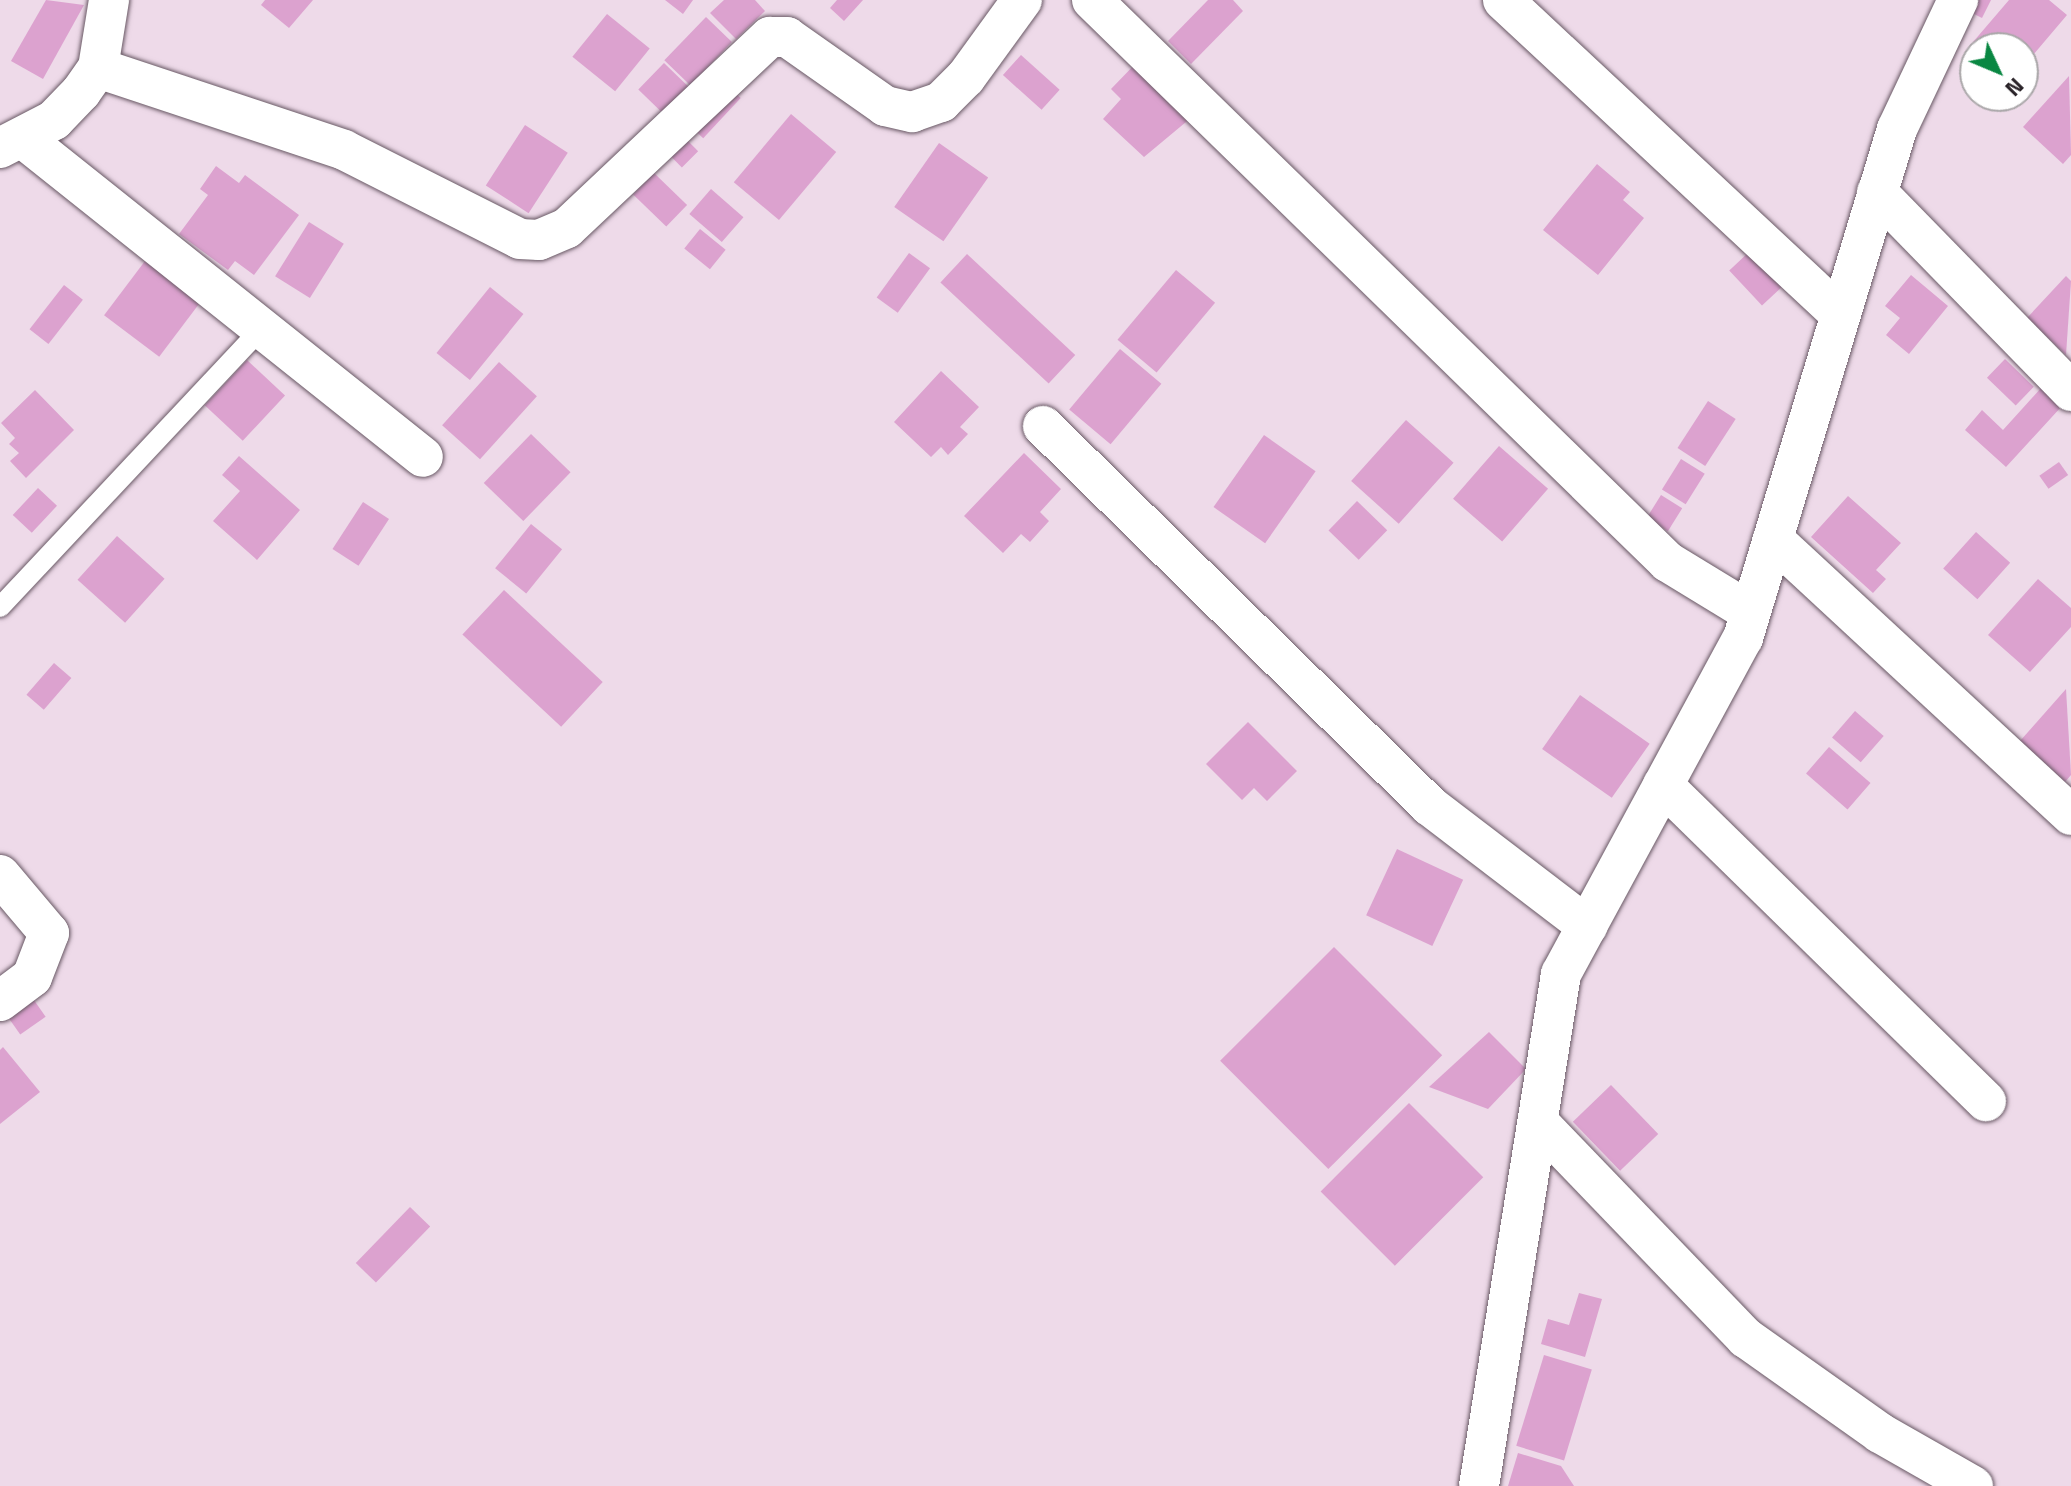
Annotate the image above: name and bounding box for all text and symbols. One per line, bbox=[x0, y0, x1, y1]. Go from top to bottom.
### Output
north arrow bbox=[1959, 32, 2039, 112]
text: N bbox=[1997, 70, 2032, 105]

